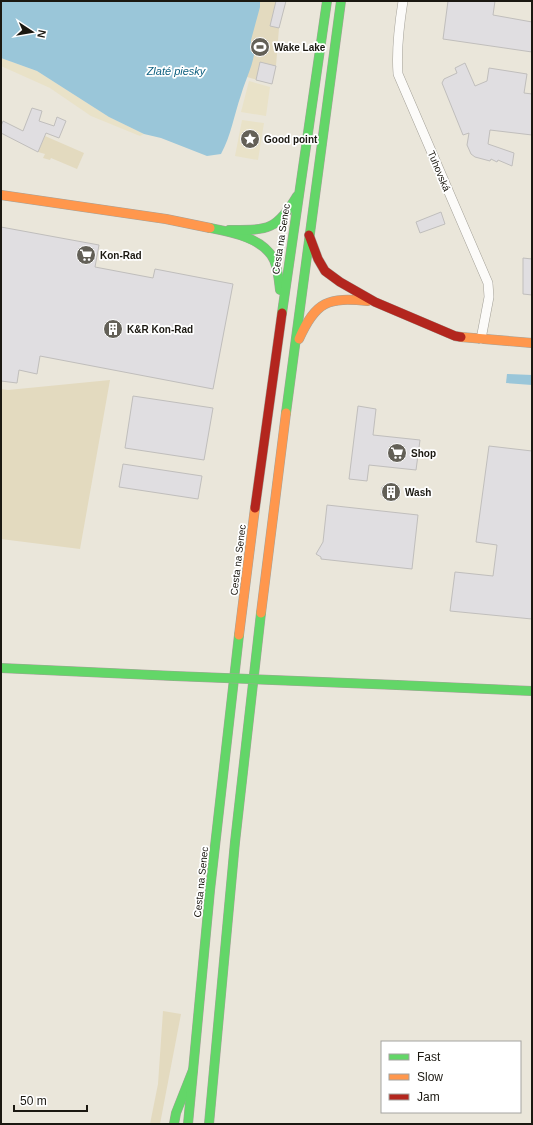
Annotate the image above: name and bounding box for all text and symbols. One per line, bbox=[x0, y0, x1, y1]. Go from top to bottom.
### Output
north arrow bbox=[12, 12, 52, 52]
text: N bbox=[35, 29, 48, 39]
sports icon: Wake Lake bbox=[249, 36, 271, 58]
place label: Wake Lake bbox=[274, 42, 326, 53]
water label: Zlaté piesky bbox=[146, 65, 207, 77]
place icon: Good point bbox=[239, 128, 261, 150]
place label: Good point bbox=[264, 134, 318, 145]
street label: Tuhovská bbox=[426, 149, 453, 193]
street label: Cesta na Senec bbox=[270, 203, 292, 275]
supermarket icon: Kon-Rad bbox=[75, 244, 97, 266]
place label: Kon-Rad bbox=[100, 250, 142, 261]
building icon: K&R Kon-Rad bbox=[102, 318, 124, 340]
place label: K&R Kon-Rad bbox=[127, 324, 193, 335]
supermarket icon: Shop bbox=[386, 442, 408, 464]
place label: Shop bbox=[411, 448, 436, 459]
building icon: Wash bbox=[380, 481, 402, 503]
place label: Wash bbox=[405, 487, 431, 498]
street label: Cesta na Senec bbox=[228, 524, 248, 596]
street label: Cesta na Senec bbox=[192, 846, 210, 918]
legend bbox=[381, 1041, 521, 1113]
text: Fast bbox=[417, 1050, 441, 1064]
text: Slow bbox=[417, 1070, 443, 1084]
scale bar bbox=[14, 1087, 87, 1113]
text: Jam bbox=[417, 1090, 440, 1104]
text: 50 m bbox=[20, 1094, 47, 1108]

